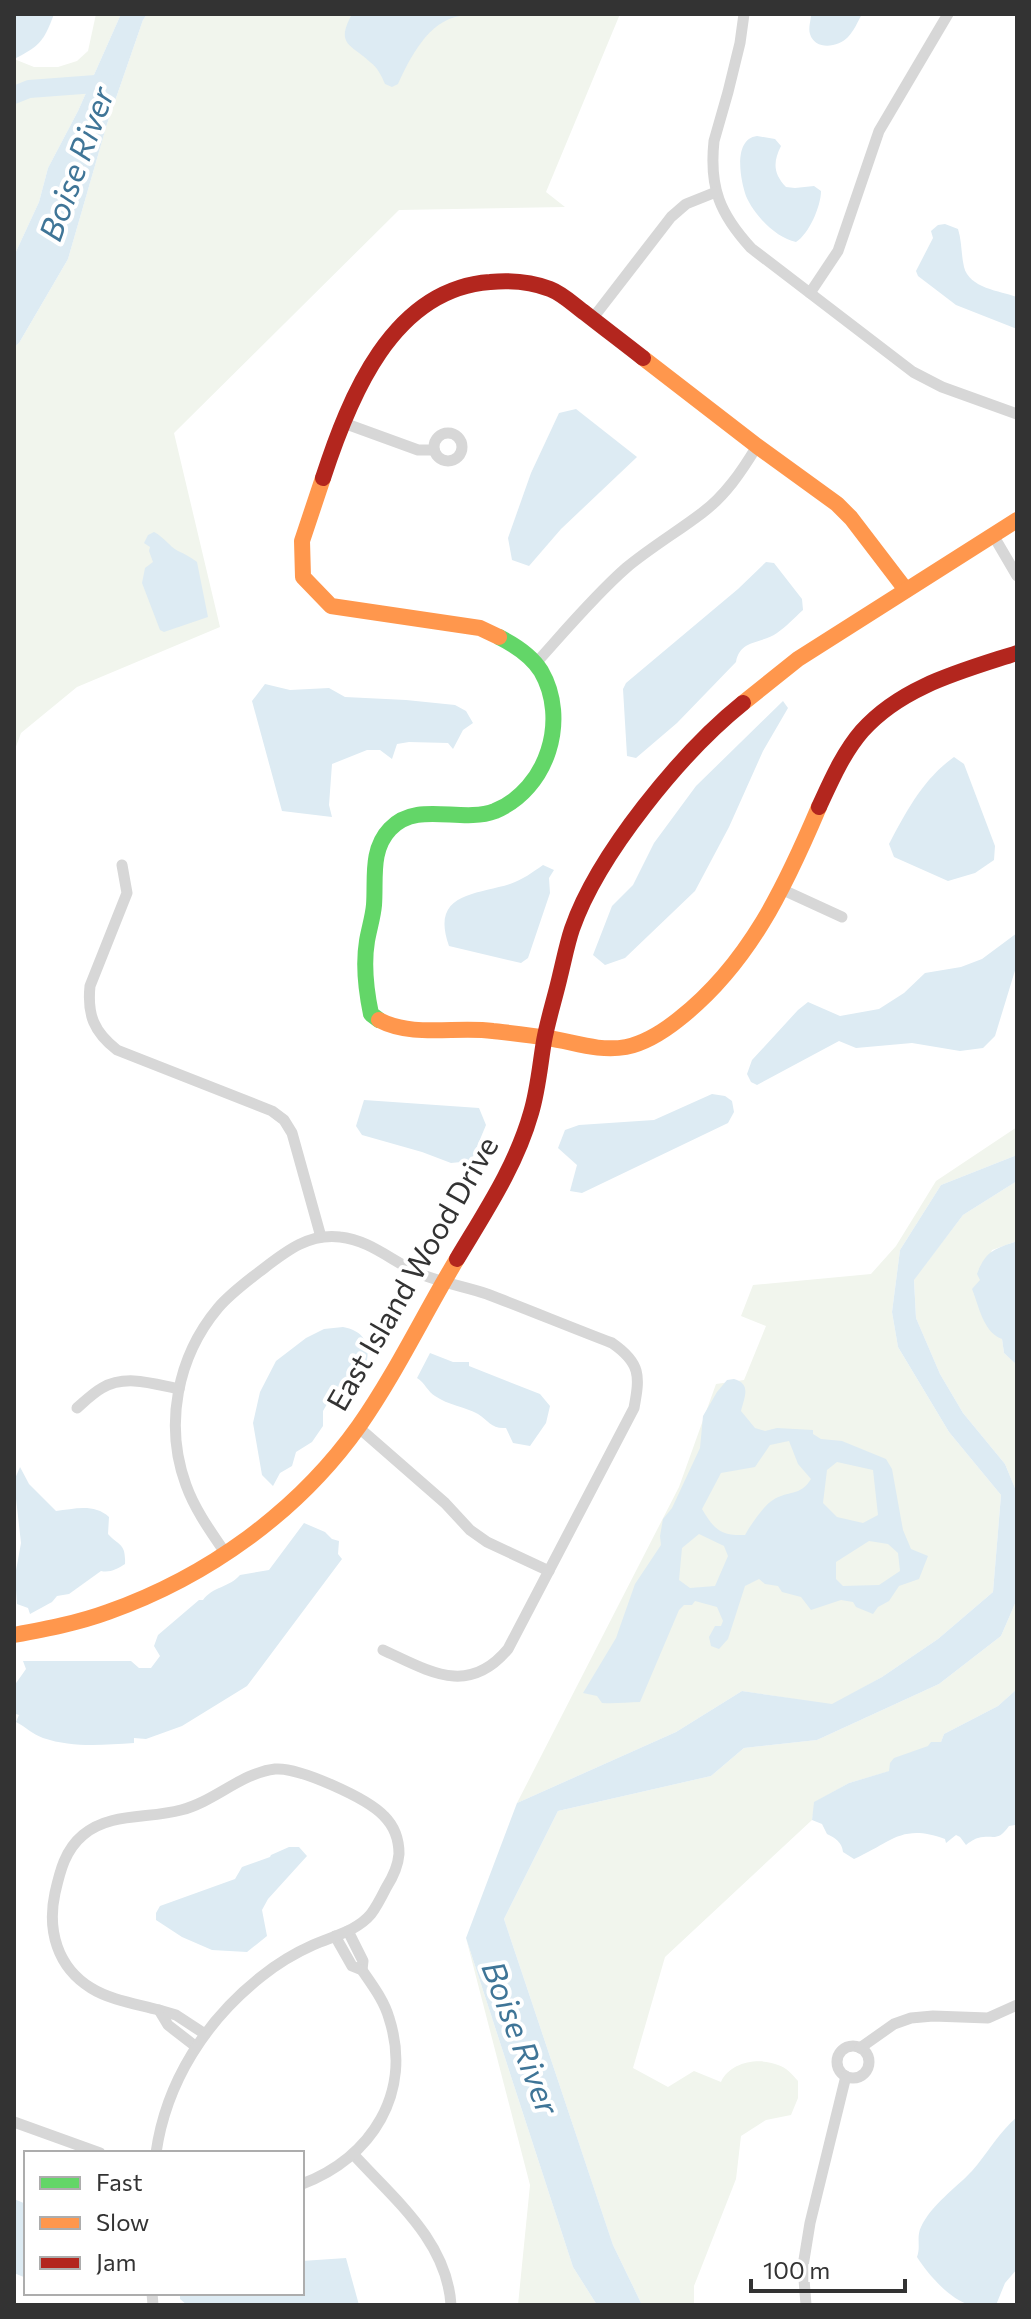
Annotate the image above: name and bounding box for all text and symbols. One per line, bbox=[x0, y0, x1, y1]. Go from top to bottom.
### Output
water label: Boise River bbox=[29, 80, 122, 246]
street label: East Island Wood Drive bbox=[317, 1129, 505, 1416]
water label: Boise River bbox=[474, 1955, 570, 2121]
legend bbox=[24, 2151, 304, 2295]
text: Fast bbox=[96, 2167, 143, 2196]
text: Slow bbox=[96, 2207, 149, 2236]
scale bar bbox=[751, 2243, 905, 2293]
text: Jam bbox=[96, 2247, 136, 2276]
text: 100 m bbox=[763, 2255, 830, 2284]

